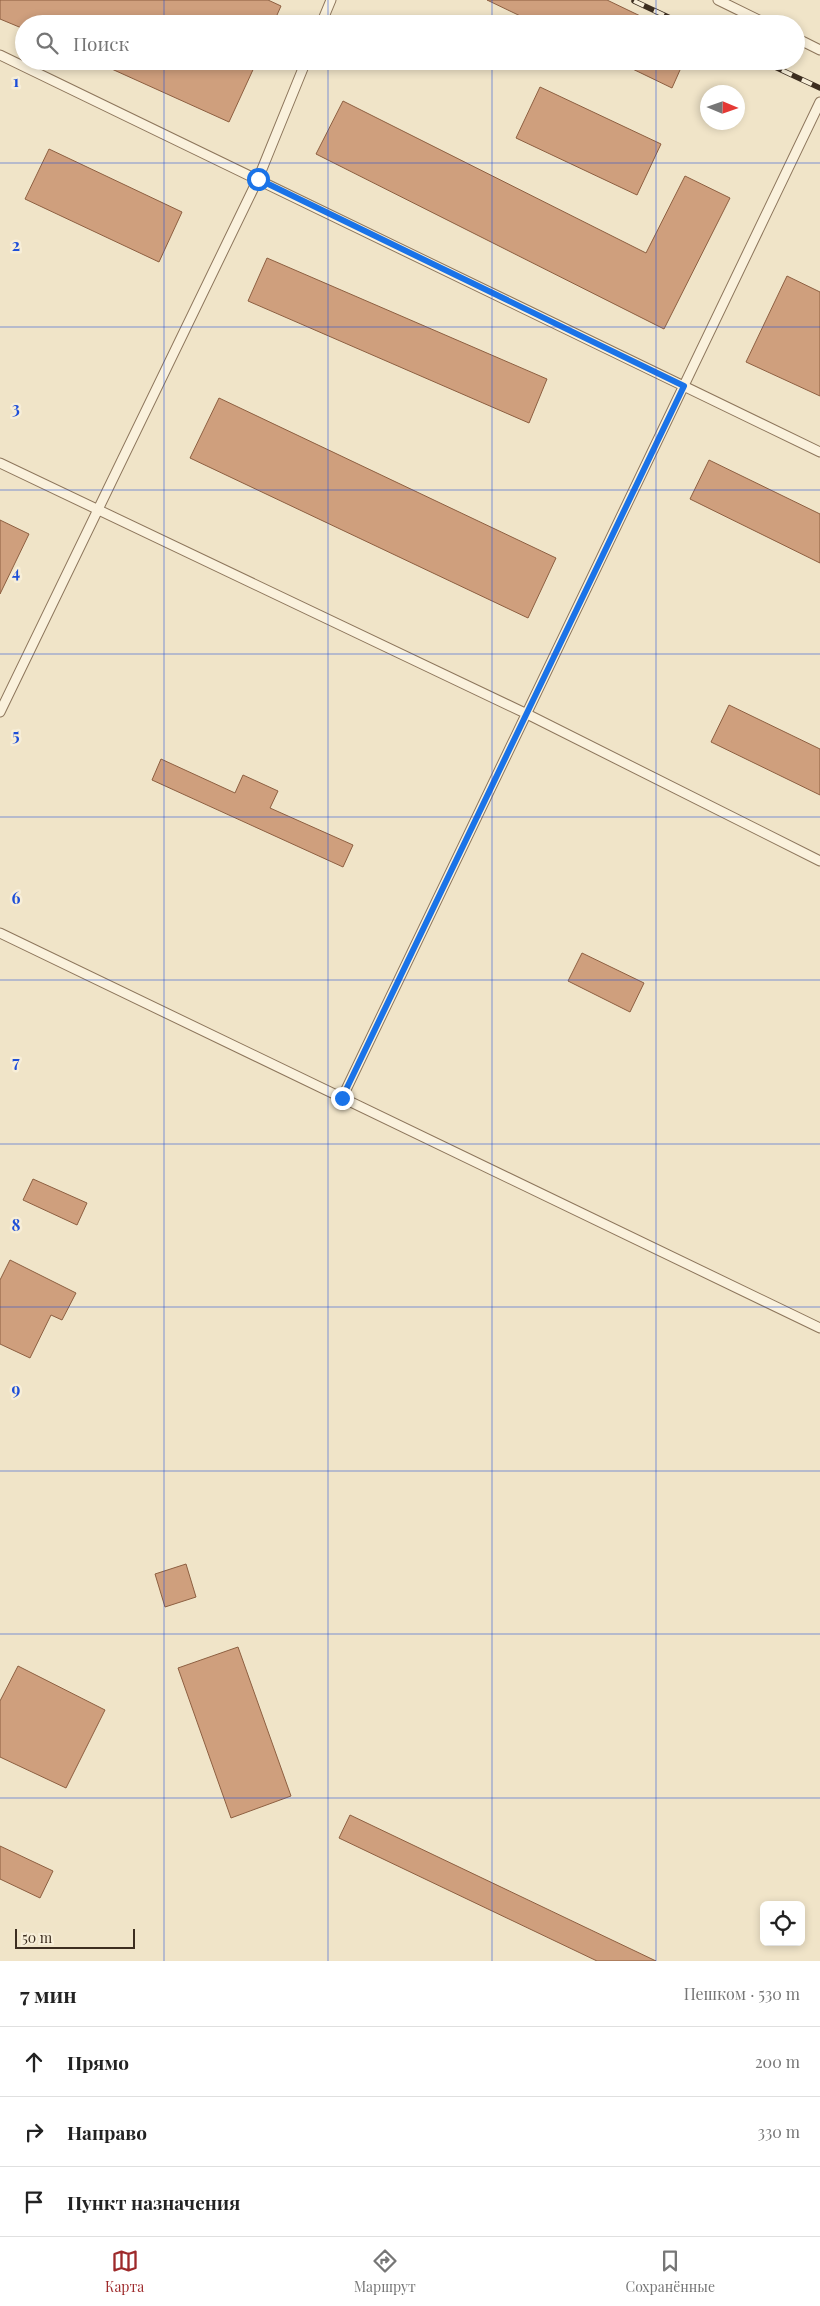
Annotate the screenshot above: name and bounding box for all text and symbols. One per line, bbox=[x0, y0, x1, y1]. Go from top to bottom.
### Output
search box bbox=[15, 15, 805, 70]
icon: search bbox=[33, 29, 61, 57]
text: Поиск bbox=[73, 30, 129, 56]
text: 1 bbox=[13, 70, 19, 91]
north arrow bbox=[700, 85, 745, 130]
route start bbox=[247, 168, 270, 191]
text: 2 bbox=[12, 234, 20, 255]
text: 3 bbox=[12, 397, 20, 418]
text: 4 bbox=[12, 561, 20, 582]
text: 5 bbox=[12, 724, 20, 745]
text: 6 bbox=[12, 887, 21, 908]
text: 7 bbox=[12, 1051, 20, 1072]
route end bbox=[331, 1087, 354, 1110]
text: 8 bbox=[12, 1214, 21, 1235]
text: 9 bbox=[12, 1378, 21, 1399]
map controls bbox=[760, 1901, 805, 1946]
button: locate bbox=[760, 1901, 805, 1946]
scale bar bbox=[15, 1926, 135, 1949]
text: 50 m bbox=[22, 1928, 52, 1947]
text: 7 мин bbox=[20, 1980, 77, 2008]
text: Пешком · 530 m bbox=[684, 1983, 800, 2004]
icon: ahead bbox=[20, 2048, 48, 2076]
text: Прямо bbox=[67, 2049, 129, 2075]
text: 200 m bbox=[755, 2051, 800, 2072]
icon: right bbox=[20, 2118, 48, 2146]
text: Направо bbox=[67, 2119, 147, 2145]
text: 330 m bbox=[758, 2121, 800, 2142]
icon: arrive bbox=[20, 2188, 48, 2216]
text: Пункт назначения bbox=[67, 2189, 240, 2215]
tab: Карта bbox=[105, 2247, 144, 2296]
tab: Маршрут bbox=[354, 2247, 416, 2296]
tab: Сохранённые bbox=[626, 2247, 715, 2296]

